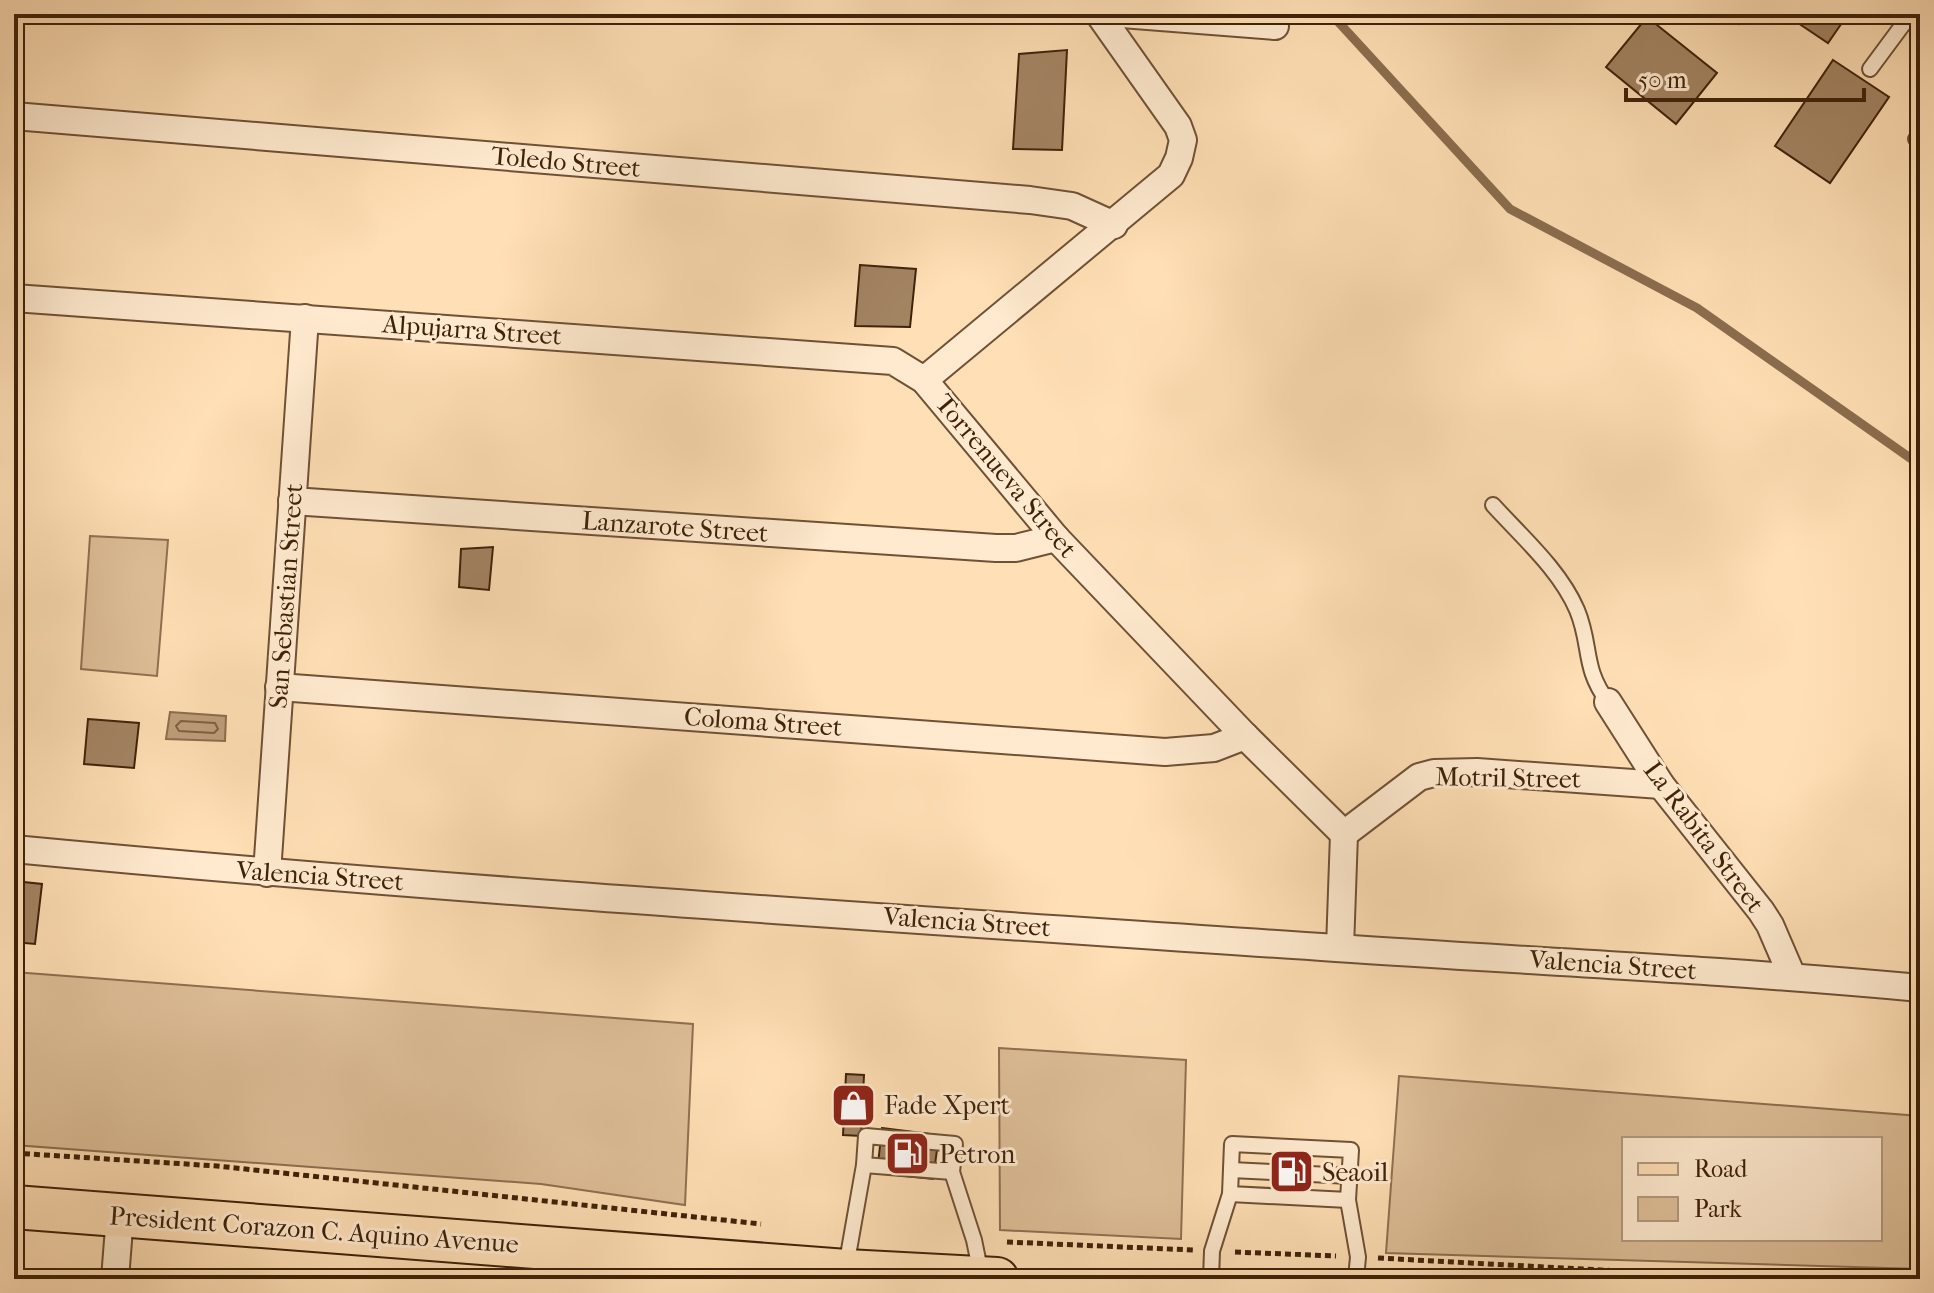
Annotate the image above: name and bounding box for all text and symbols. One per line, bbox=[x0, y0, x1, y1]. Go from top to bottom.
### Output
scale bar bbox=[1626, 52, 1864, 102]
text: 50 m bbox=[1638, 66, 1687, 94]
street label: Toledo Street bbox=[490, 140, 643, 184]
street label: Alpujarra Street bbox=[380, 308, 563, 352]
street label: Torrenueva Street bbox=[929, 388, 1084, 565]
street label: San Sebastian Street bbox=[263, 482, 309, 710]
street label: Lanzarote Street bbox=[581, 505, 770, 549]
street label: Coloma Street bbox=[683, 701, 844, 743]
street label: La Rabita Street bbox=[1637, 755, 1771, 919]
street label: Motril Street bbox=[1435, 761, 1582, 795]
street label: Valencia Street bbox=[234, 855, 405, 897]
street label: Valencia Street bbox=[881, 901, 1052, 943]
street label: Valencia Street bbox=[1527, 944, 1698, 986]
shop icon: Fade Xpert bbox=[829, 1081, 877, 1129]
place label: Fade Xpert bbox=[884, 1090, 1010, 1121]
fuel station icon: Petron bbox=[884, 1130, 932, 1178]
legend bbox=[1622, 1137, 1882, 1241]
place label: Petron bbox=[939, 1139, 1015, 1170]
fuel station icon: Seaoil bbox=[1267, 1148, 1315, 1196]
text: Road bbox=[1694, 1155, 1748, 1183]
place label: Seaoil bbox=[1322, 1157, 1388, 1188]
text: Park bbox=[1694, 1195, 1742, 1223]
street label: President Corazon C. Aquino Avenue bbox=[108, 1200, 520, 1260]

